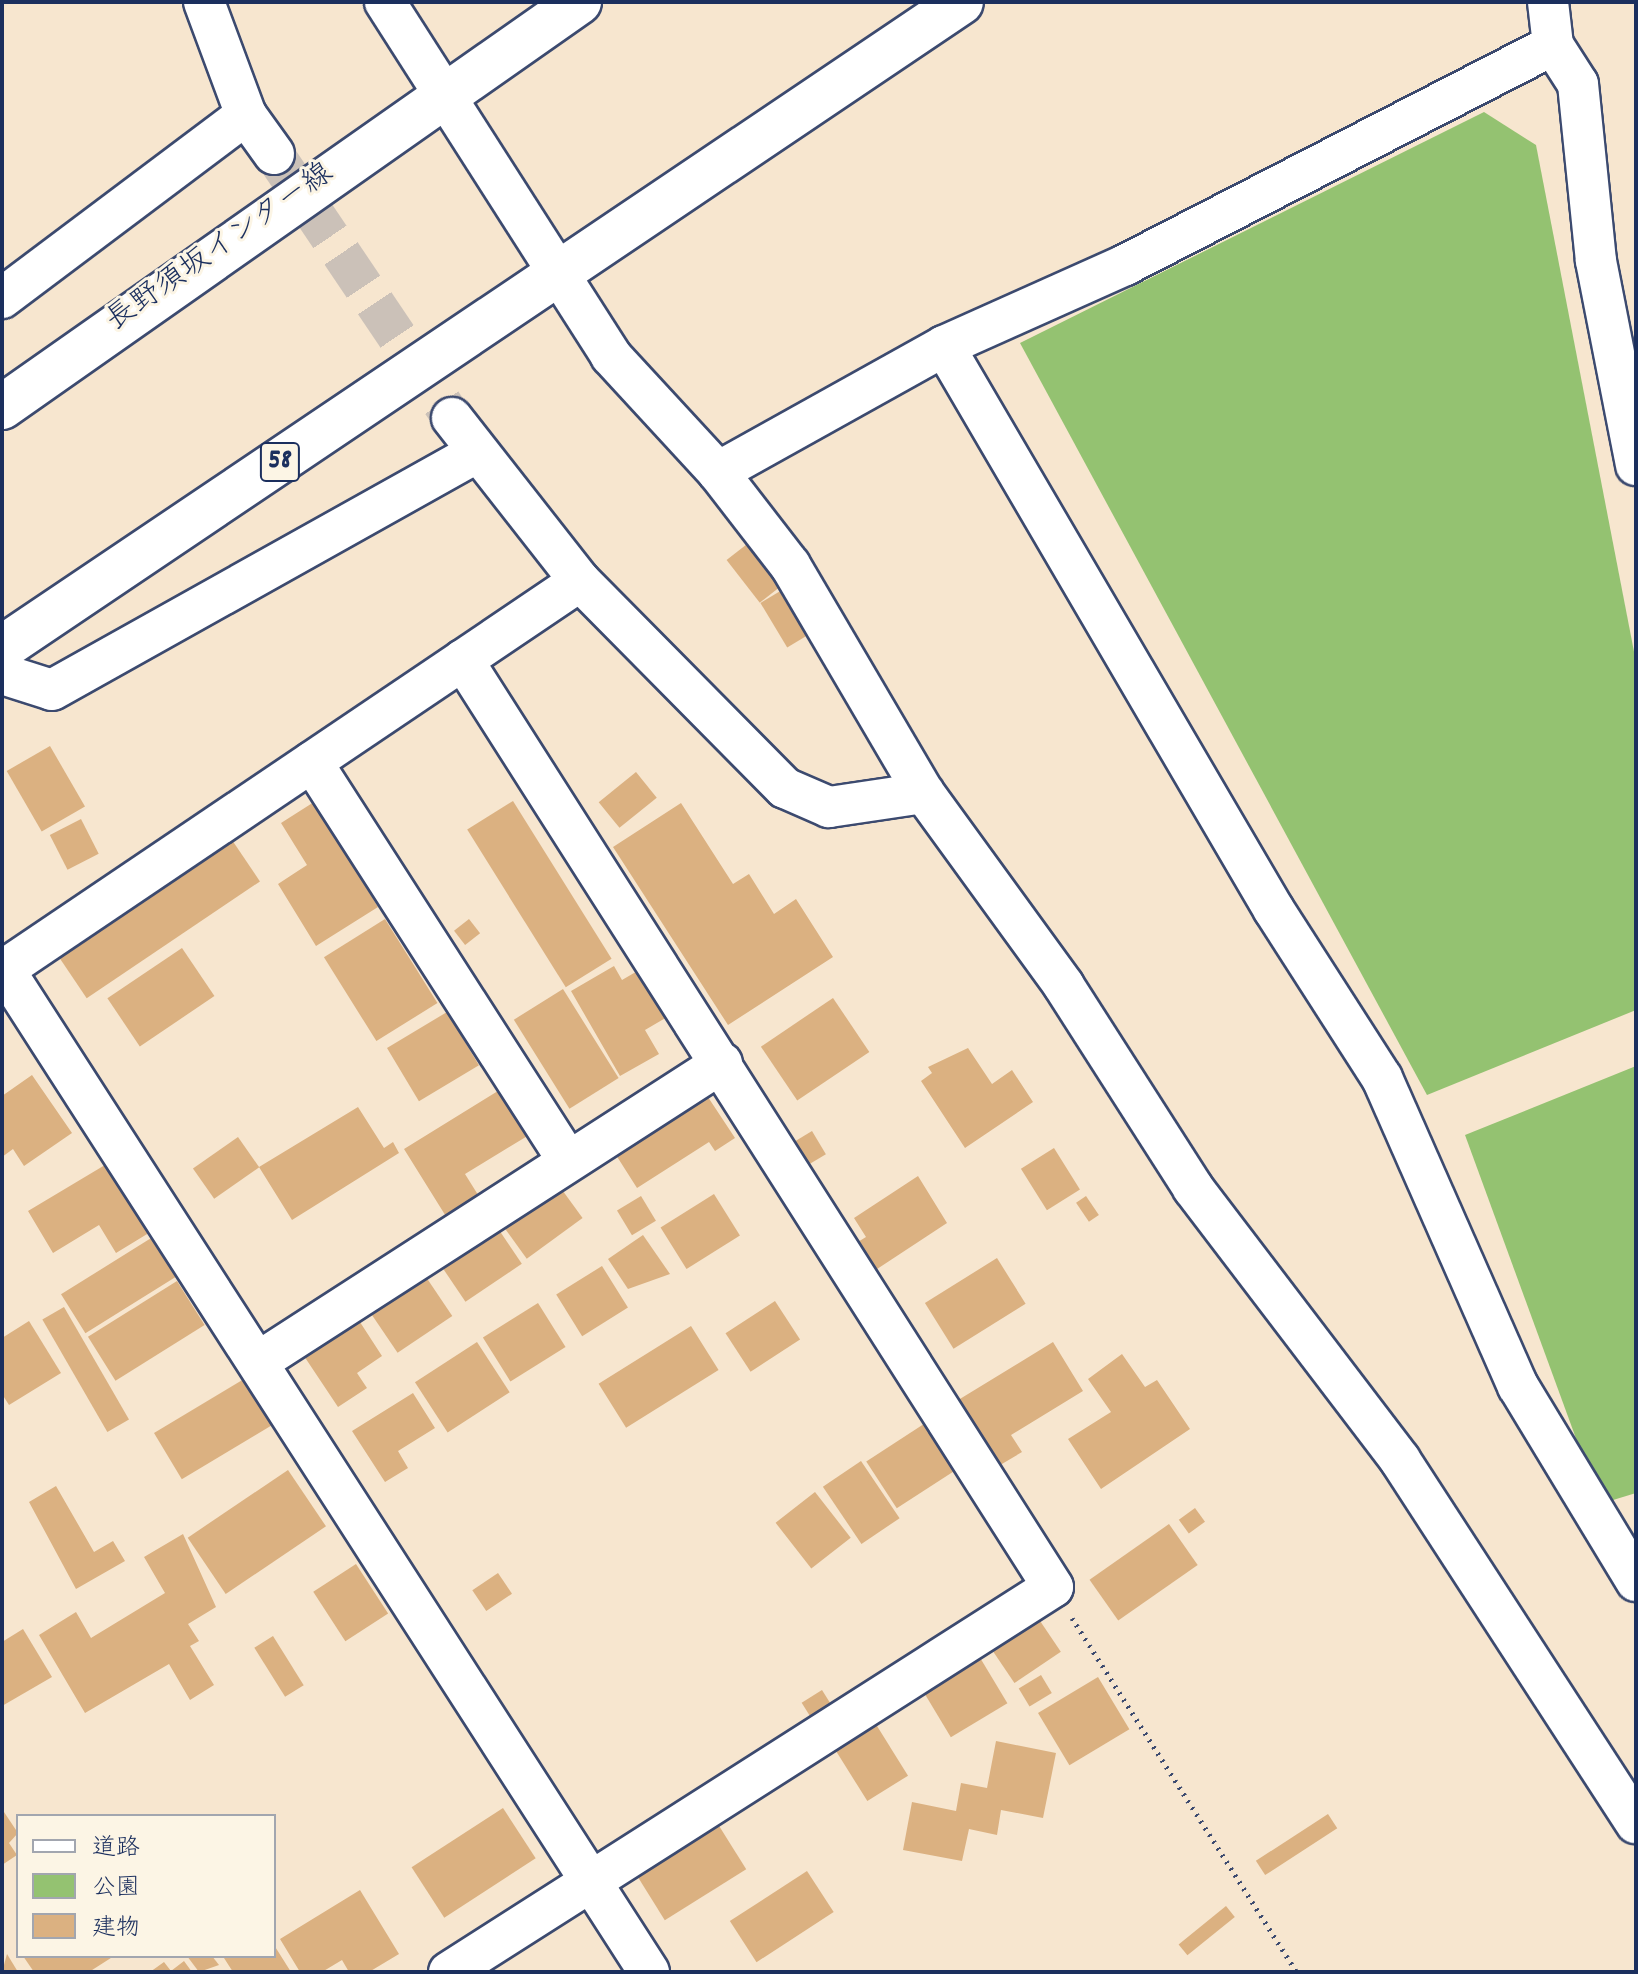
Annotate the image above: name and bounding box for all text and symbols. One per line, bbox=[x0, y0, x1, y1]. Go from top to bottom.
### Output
street label: 長野須坂インター線 bbox=[100, 157, 342, 341]
road number: 58 bbox=[258, 438, 302, 486]
legend bbox=[16, 1814, 276, 1958]
text: 道路 bbox=[92, 1832, 140, 1866]
text: 公園 bbox=[92, 1872, 140, 1906]
text: 建物 bbox=[92, 1912, 140, 1946]

